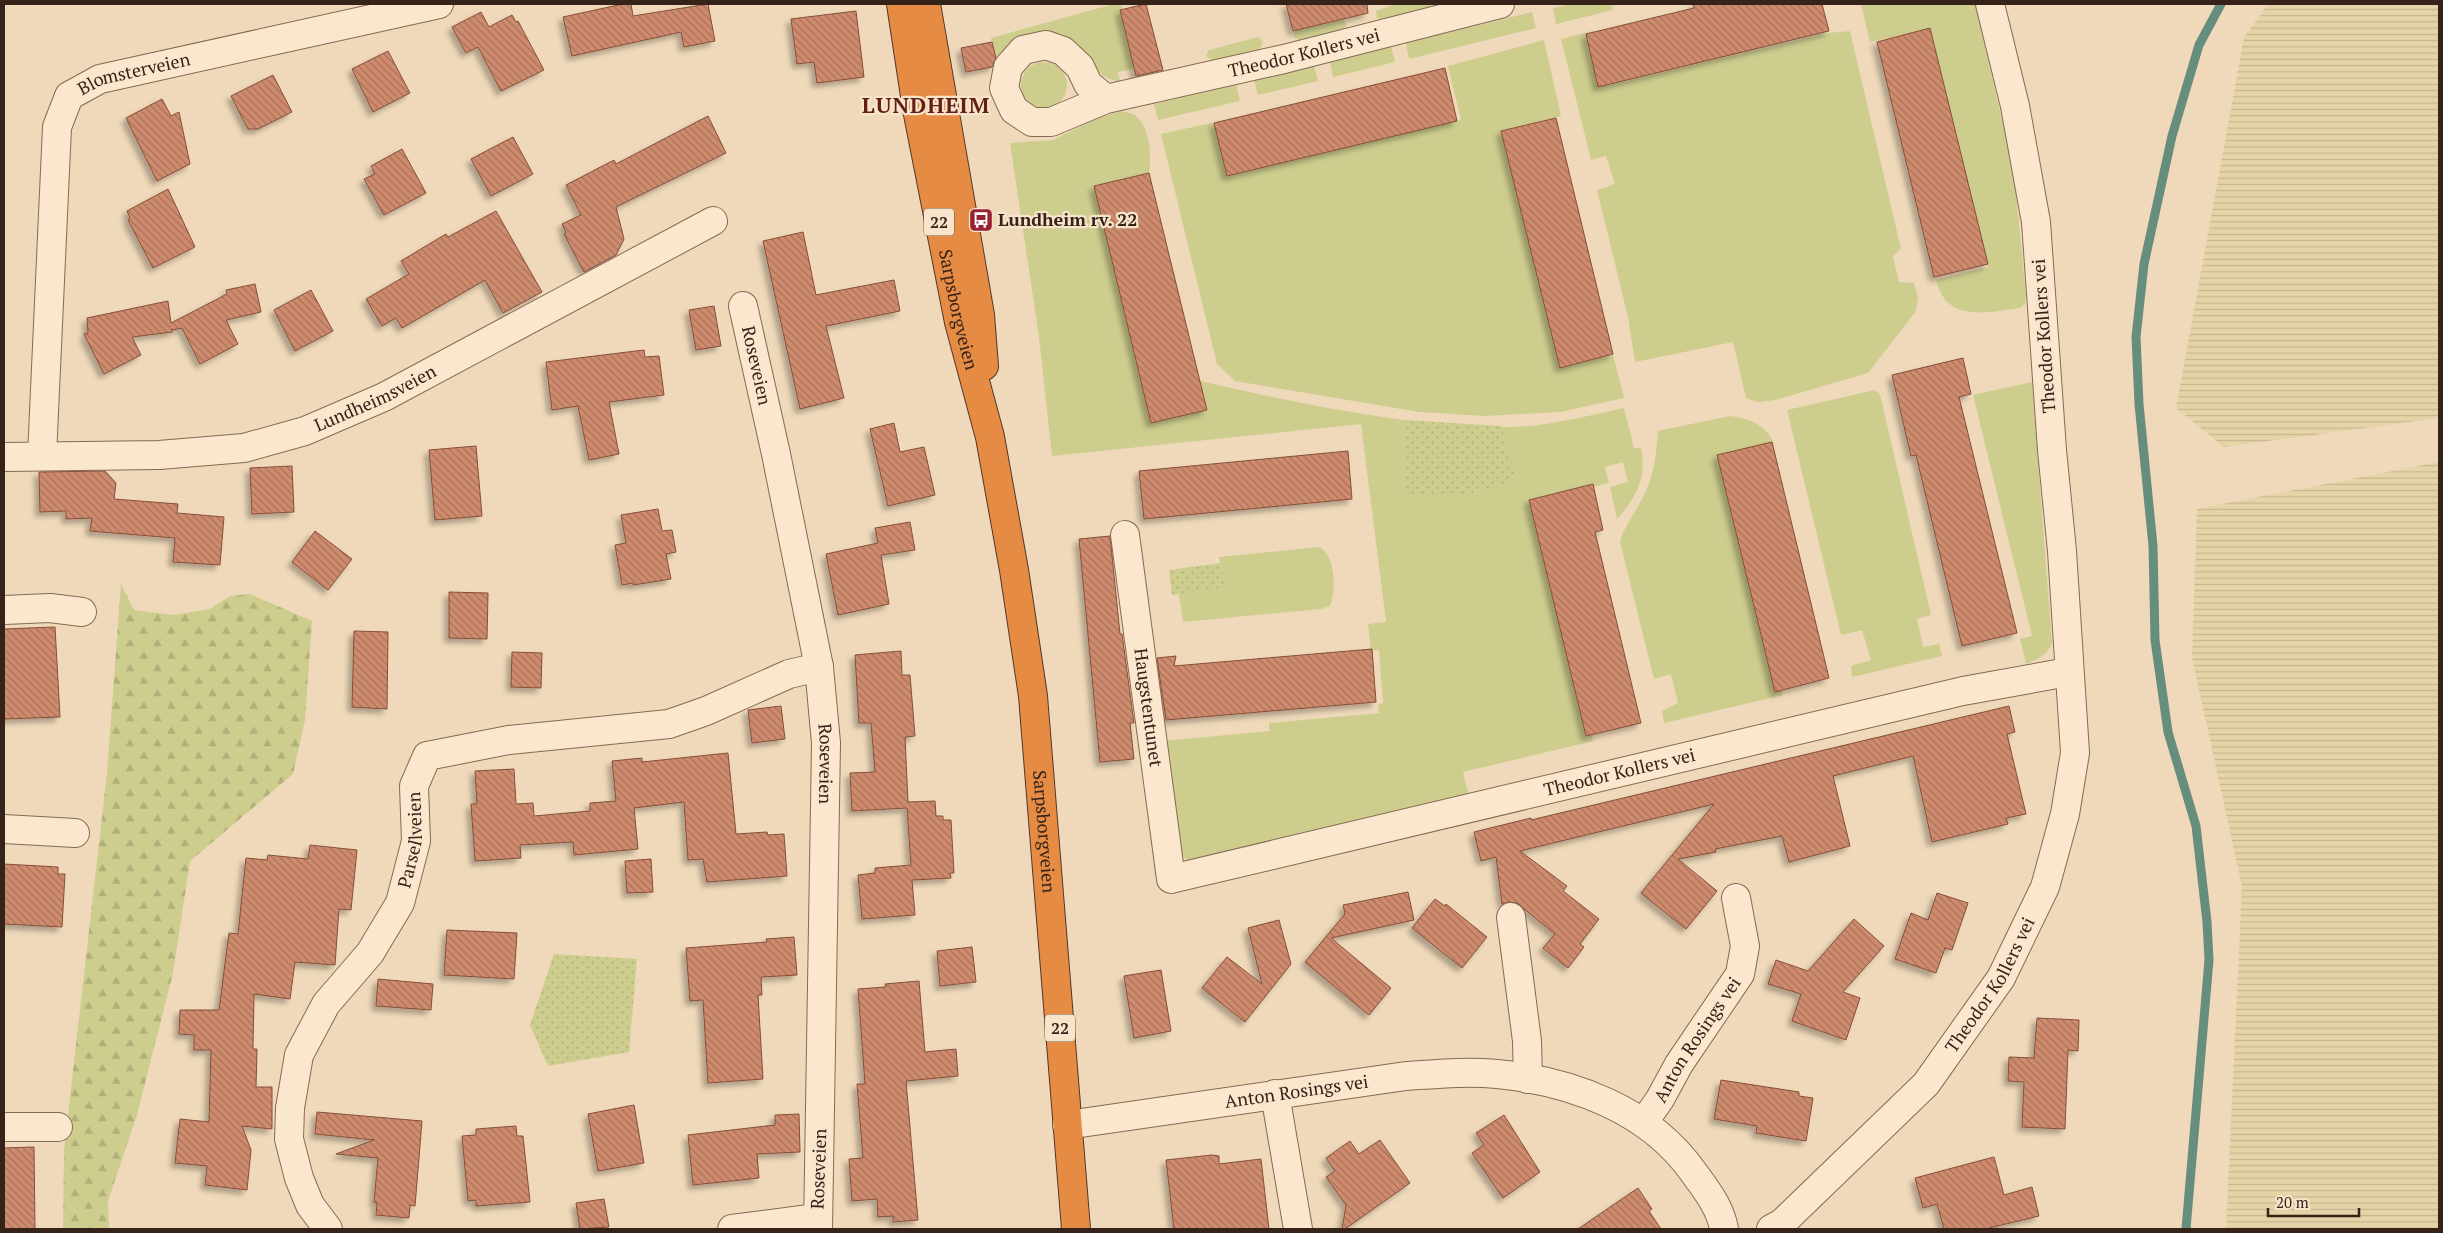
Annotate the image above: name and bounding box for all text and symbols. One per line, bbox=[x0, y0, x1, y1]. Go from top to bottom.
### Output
street label: Theodor Kollers vei bbox=[1226, 22, 1382, 82]
street label: Blomsterveien bbox=[73, 46, 192, 100]
district label: LUNDHEIM bbox=[862, 90, 990, 119]
bus stop icon: Lundheim rv. 22 bbox=[968, 207, 994, 233]
place label: Lundheim rv. 22 bbox=[998, 207, 1137, 231]
road number: 22 bbox=[924, 208, 954, 236]
street label: Sarpsborgveien bbox=[934, 247, 984, 373]
street label: Theodor Kollers vei bbox=[2026, 258, 2060, 414]
street label: Roseveien bbox=[737, 323, 778, 408]
street label: Lundheimsveien bbox=[310, 358, 440, 437]
street label: Haugstentunet bbox=[1129, 646, 1169, 769]
street label: Roseveien bbox=[813, 722, 839, 805]
street label: Theodor Kollers vei bbox=[1541, 742, 1697, 801]
street label: Sarpsborgveien bbox=[1028, 769, 1062, 894]
street label: Parsellveien bbox=[391, 791, 427, 891]
street label: Theodor Kollers vei bbox=[1939, 913, 2040, 1057]
street label: Anton Rosings vei bbox=[1647, 972, 1746, 1106]
road number: 22 bbox=[1045, 1014, 1075, 1042]
street label: Anton Rosings vei bbox=[1223, 1069, 1370, 1113]
street label: Roseveien bbox=[805, 1128, 831, 1210]
scale bar bbox=[2268, 1186, 2359, 1218]
text: 20 m bbox=[2276, 1192, 2309, 1212]

